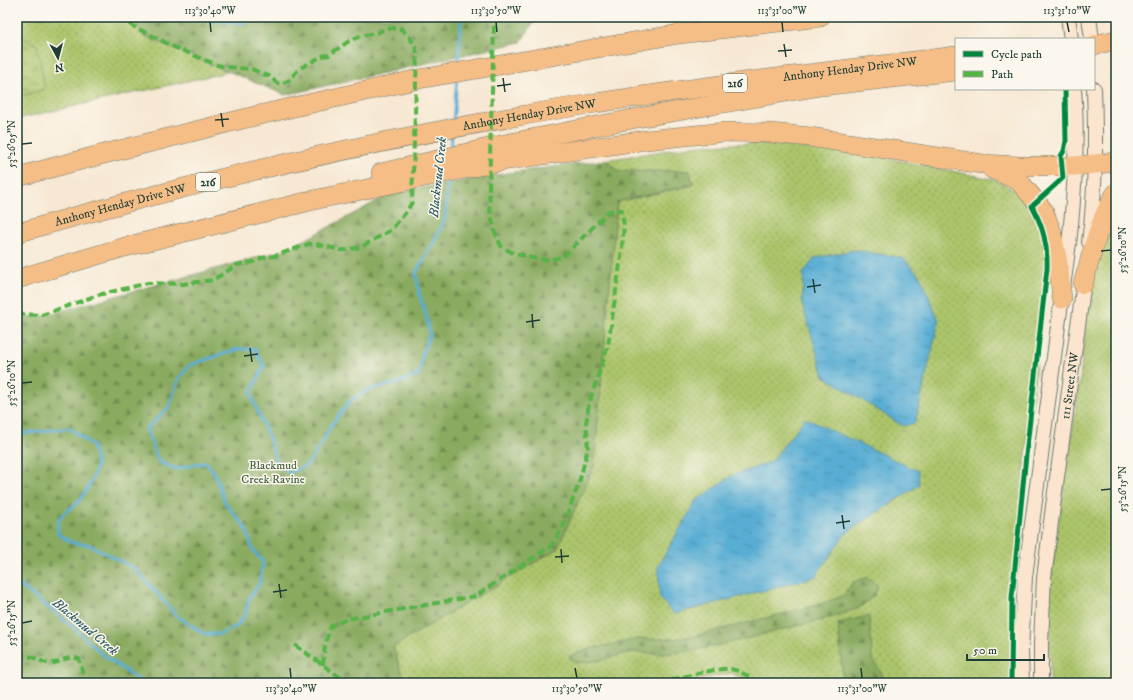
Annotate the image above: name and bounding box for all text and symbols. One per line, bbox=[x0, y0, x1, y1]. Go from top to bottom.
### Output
text: 113°30'40"W bbox=[184, 5, 236, 17]
text: 113°30'50"W bbox=[471, 5, 522, 17]
text: 113°31'00"W bbox=[757, 5, 807, 17]
text: 113°31'10"W bbox=[1043, 5, 1092, 17]
north arrow bbox=[38, 38, 78, 78]
legend bbox=[955, 38, 1095, 90]
text: Cycle path bbox=[991, 47, 1043, 62]
street label: Anthony Henday Drive NW bbox=[782, 54, 919, 85]
text: N bbox=[54, 59, 64, 74]
text: Path bbox=[991, 67, 1014, 82]
road number: 216 bbox=[723, 74, 747, 92]
street label: Anthony Henday Drive NW bbox=[461, 96, 598, 134]
text: 53°26'05"N bbox=[6, 120, 18, 168]
water label: Blackmud Creek bbox=[426, 136, 450, 219]
road number: 216 bbox=[196, 173, 220, 191]
street label: Anthony Henday Drive NW bbox=[53, 180, 188, 230]
text: 53°26'10"N bbox=[1117, 227, 1129, 273]
street label: 111 Street NW bbox=[1058, 350, 1082, 420]
text: 53°26'10"N bbox=[6, 360, 18, 406]
park label: Blackmud Creek Ravine bbox=[241, 458, 305, 487]
text: 53°26'15"N bbox=[1117, 466, 1129, 512]
water label: Blackmud Creek bbox=[49, 594, 122, 659]
text: 53°26'15"N bbox=[6, 600, 18, 646]
scale bar bbox=[967, 636, 1044, 662]
text: 50 m bbox=[973, 643, 997, 658]
text: 113°30'40"W bbox=[265, 683, 317, 695]
text: 113°30'50"W bbox=[552, 683, 603, 695]
text: 113°31'00"W bbox=[837, 683, 887, 695]

